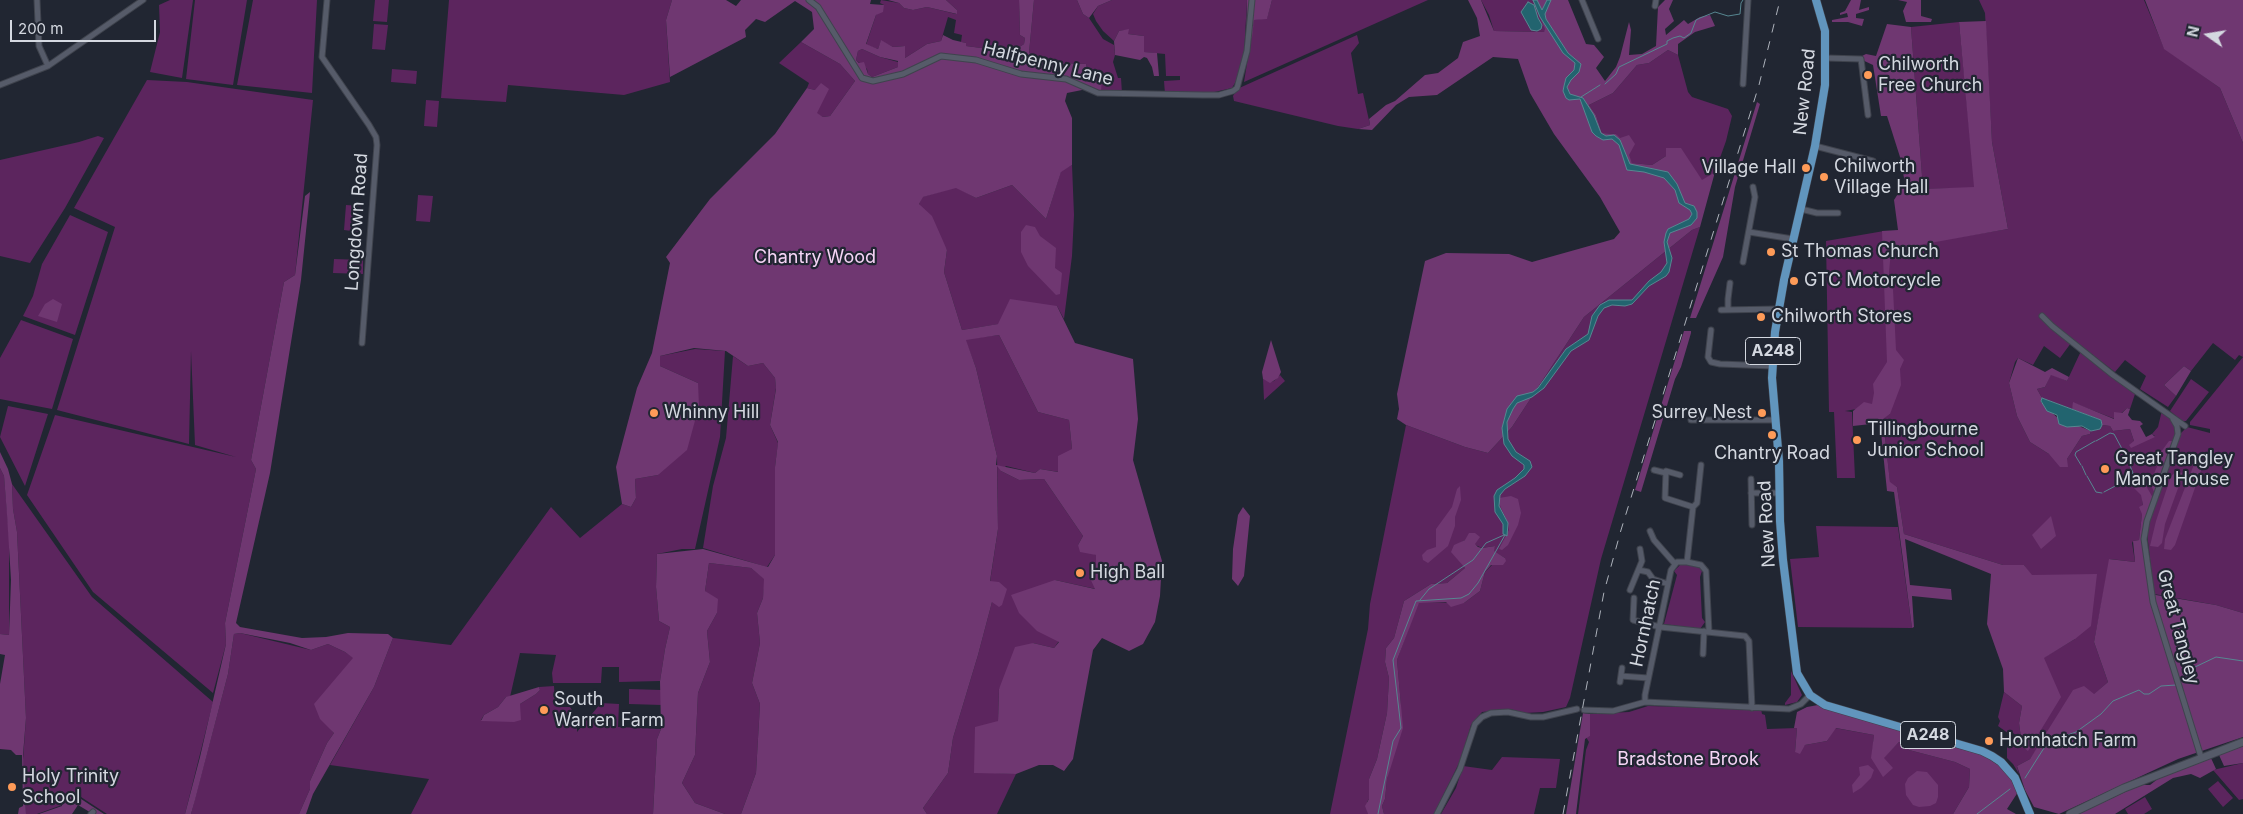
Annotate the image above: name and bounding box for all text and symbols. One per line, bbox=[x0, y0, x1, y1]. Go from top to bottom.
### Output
scale bar bbox=[12, 10, 159, 42]
north arrow bbox=[2183, 10, 2233, 60]
text: 200 m bbox=[18, 19, 63, 38]
text: N bbox=[2183, 24, 2202, 39]
street label: Halfpenny Lane bbox=[981, 37, 1115, 91]
street label: New Road bbox=[1790, 48, 1820, 136]
place label: Chilworth Free Church bbox=[1878, 54, 1982, 96]
marker: Chilworth Free Church bbox=[1862, 69, 1874, 81]
street label: Longdown Road bbox=[341, 152, 373, 292]
place label: Chilworth Village Hall bbox=[1834, 156, 1928, 198]
place label: Village Hall bbox=[1702, 157, 1796, 179]
marker: Village Hall bbox=[1800, 162, 1812, 174]
marker: Chilworth Village Hall bbox=[1818, 171, 1830, 183]
place label: St Thomas Church bbox=[1781, 241, 1939, 263]
marker: St Thomas Church bbox=[1765, 246, 1777, 258]
park label: Chantry Wood bbox=[754, 247, 876, 269]
place label: GTC Motorcycle bbox=[1804, 270, 1941, 292]
marker: GTC Motorcycle bbox=[1788, 275, 1800, 287]
place label: Chilworth Stores bbox=[1771, 306, 1912, 328]
marker: Chilworth Stores bbox=[1755, 311, 1767, 323]
road number: A248 bbox=[1746, 338, 1800, 364]
place label: Whinny Hill bbox=[664, 402, 759, 424]
place label: Surrey Nest bbox=[1652, 402, 1752, 424]
marker: Whinny Hill bbox=[648, 407, 660, 419]
marker: Surrey Nest bbox=[1756, 407, 1768, 419]
place label: Tillingbourne Junior School bbox=[1867, 419, 1984, 462]
marker: Chantry Road bbox=[1766, 429, 1778, 441]
marker: Tillingbourne Junior School bbox=[1851, 434, 1863, 446]
place label: Chantry Road bbox=[1714, 443, 1830, 465]
place label: Great Tangley Manor House bbox=[2115, 448, 2233, 490]
marker: Great Tangley Manor House bbox=[2099, 463, 2111, 475]
street label: New Road bbox=[1754, 480, 1780, 568]
place label: High Ball bbox=[1090, 562, 1165, 584]
marker: High Ball bbox=[1074, 567, 1086, 579]
street label: Great Tangley bbox=[2152, 567, 2204, 687]
street label: Hornhatch bbox=[1626, 577, 1666, 669]
place label: South Warren Farm bbox=[554, 689, 664, 732]
marker: South Warren Farm bbox=[538, 704, 550, 716]
road number: A248 bbox=[1900, 722, 1956, 748]
place label: Hornhatch Farm bbox=[1999, 730, 2136, 752]
marker: Hornhatch Farm bbox=[1983, 735, 1995, 747]
park label: Bradstone Brook bbox=[1617, 749, 1759, 771]
place label: Holy Trinity School bbox=[22, 766, 119, 809]
marker: Holy Trinity School bbox=[6, 781, 18, 793]

